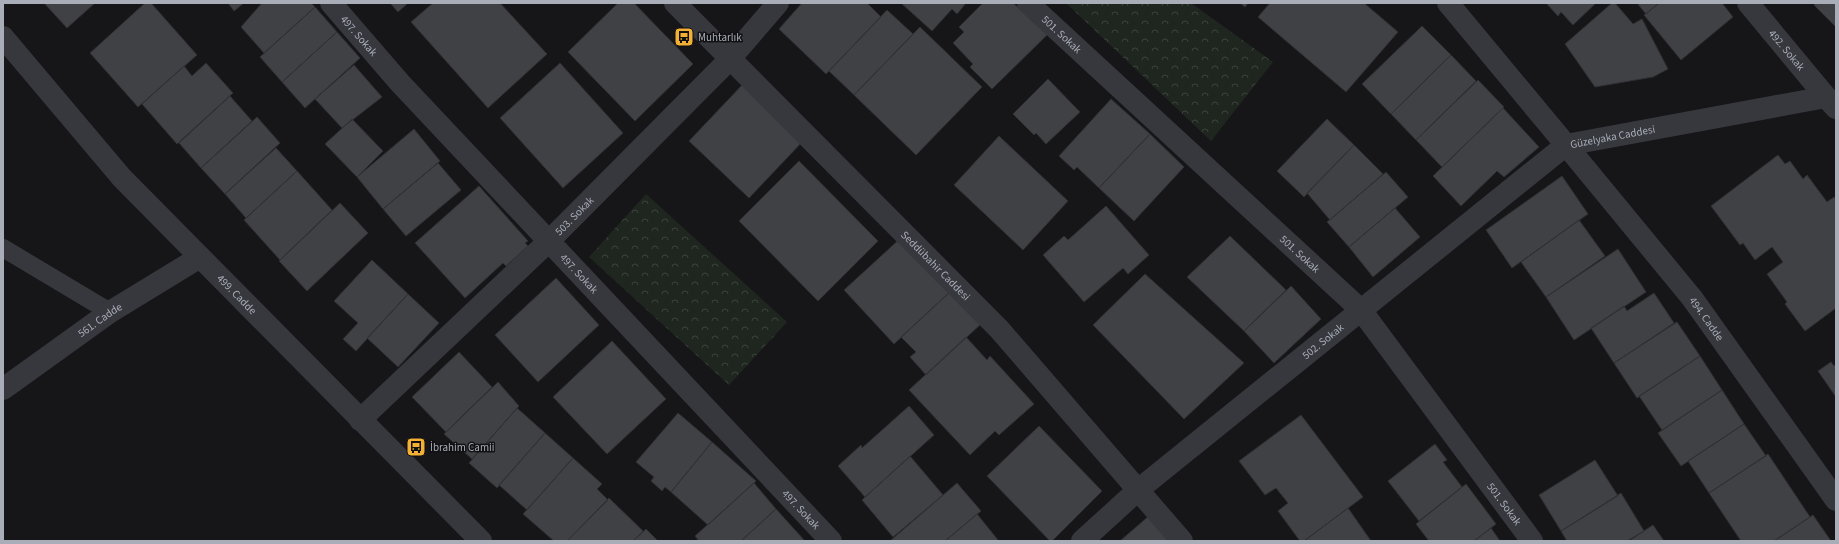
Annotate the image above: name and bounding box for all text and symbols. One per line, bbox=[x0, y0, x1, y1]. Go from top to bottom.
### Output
street label: 497. Sokak bbox=[337, 12, 381, 60]
street label: 501. Sokak bbox=[1038, 12, 1085, 57]
bus stop icon: Muhtarlık bbox=[673, 26, 695, 48]
street label: 492. Sokak bbox=[1765, 26, 1809, 75]
place label: Muhtarlık bbox=[698, 30, 742, 45]
street label: Güzelyaka Caddesi bbox=[1569, 122, 1656, 152]
street label: 503. Sokak bbox=[552, 193, 598, 239]
street label: Seddübahir Caddesi bbox=[898, 228, 973, 304]
street label: 501. Sokak bbox=[1276, 232, 1323, 277]
street label: 497. Sokak bbox=[556, 250, 602, 297]
street label: 499. Cadde bbox=[213, 271, 260, 318]
street label: 494. Cadde bbox=[1685, 294, 1727, 344]
street label: 561. Cadde bbox=[75, 299, 125, 341]
street label: 502. Sokak bbox=[1299, 320, 1347, 363]
bus stop icon: İbrahim Camii bbox=[405, 436, 427, 458]
place label: İbrahim Camii bbox=[430, 440, 494, 455]
street label: 501. Sokak bbox=[1483, 480, 1525, 529]
street label: 497. Sokak bbox=[778, 486, 824, 533]

